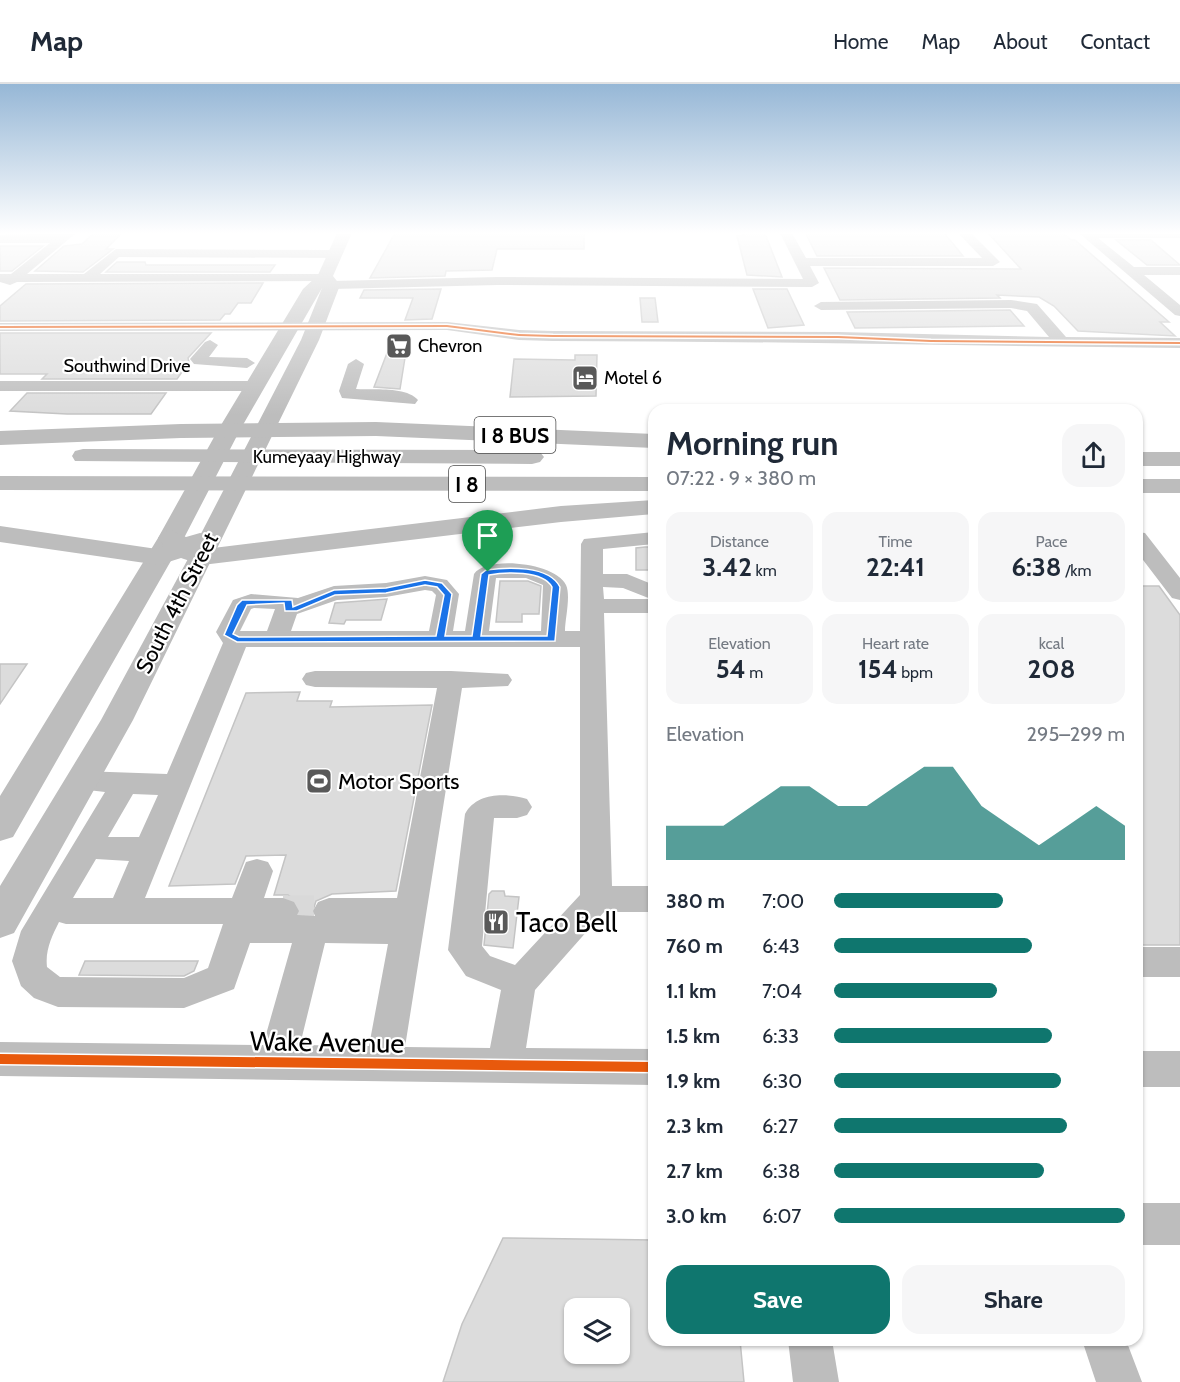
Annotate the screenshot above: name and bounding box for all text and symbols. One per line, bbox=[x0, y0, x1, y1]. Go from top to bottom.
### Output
text: Map bbox=[30, 24, 83, 58]
text: Home bbox=[833, 29, 889, 54]
text: Map bbox=[922, 29, 960, 54]
text: About bbox=[993, 29, 1047, 54]
text: Contact bbox=[1080, 29, 1150, 54]
supermarket icon: Chevron bbox=[384, 331, 414, 361]
place label: Chevron bbox=[418, 335, 482, 357]
street label: Southwind Drive bbox=[64, 355, 190, 377]
hotel icon: Motel 6 bbox=[570, 363, 600, 393]
place label: Motel 6 bbox=[604, 367, 662, 389]
road number: I 8 BUS bbox=[474, 417, 556, 453]
text: Morning run bbox=[666, 423, 838, 463]
button: share bbox=[1062, 424, 1125, 487]
street label: Kumeyaay Highway bbox=[253, 446, 401, 468]
road number: I 8 bbox=[449, 466, 485, 502]
text: 07:22 · 9 × 380 m bbox=[666, 466, 816, 490]
pin bbox=[462, 510, 513, 572]
icon: arrive bbox=[471, 519, 504, 552]
street label: South 4th Street bbox=[130, 528, 224, 678]
text: Distance bbox=[710, 532, 769, 551]
text: Time bbox=[879, 532, 913, 551]
text: Pace bbox=[1036, 532, 1067, 551]
text: 3.42 bbox=[702, 551, 752, 583]
text: 22:41 bbox=[866, 551, 925, 583]
text: 6:38 bbox=[1011, 551, 1062, 583]
text: km bbox=[752, 561, 777, 580]
text: /km bbox=[1062, 561, 1092, 580]
text: Elevation bbox=[708, 634, 771, 653]
text: Heart rate bbox=[862, 634, 929, 653]
text: kcal bbox=[1039, 634, 1064, 653]
text: 54 bbox=[716, 653, 746, 685]
text: 154 bbox=[858, 653, 898, 685]
text: 208 bbox=[1028, 653, 1075, 685]
text: m bbox=[746, 663, 763, 682]
text: bpm bbox=[898, 663, 933, 682]
text: Elevation bbox=[666, 722, 744, 746]
text: 295–299 m bbox=[1027, 722, 1125, 746]
sports icon: Motor Sports bbox=[304, 766, 334, 796]
place label: Motor Sports bbox=[338, 768, 459, 795]
text: 380 m bbox=[666, 889, 725, 913]
text: 7:00 bbox=[762, 889, 804, 913]
place label: Taco Bell bbox=[516, 906, 618, 939]
restaurant icon: Taco Bell bbox=[481, 907, 511, 937]
text: 760 m bbox=[666, 934, 723, 958]
text: 6:43 bbox=[762, 934, 800, 958]
text: 1.1 km bbox=[666, 979, 716, 1003]
text: 7:04 bbox=[762, 979, 802, 1003]
street label: Wake Avenue bbox=[249, 1024, 405, 1060]
text: 1.5 km bbox=[666, 1024, 720, 1048]
text: 6:33 bbox=[762, 1024, 799, 1048]
text: 1.9 km bbox=[666, 1069, 720, 1093]
text: 6:30 bbox=[762, 1069, 802, 1093]
text: 2.3 km bbox=[666, 1114, 723, 1138]
text: 6:27 bbox=[762, 1114, 798, 1138]
text: 2.7 km bbox=[666, 1159, 723, 1183]
text: 6:38 bbox=[762, 1159, 800, 1183]
text: 3.0 km bbox=[666, 1204, 727, 1228]
text: 6:07 bbox=[762, 1204, 801, 1228]
button: Save bbox=[666, 1265, 890, 1334]
button: Share bbox=[902, 1265, 1125, 1334]
map controls bbox=[564, 1298, 630, 1364]
button: layers bbox=[564, 1298, 630, 1364]

